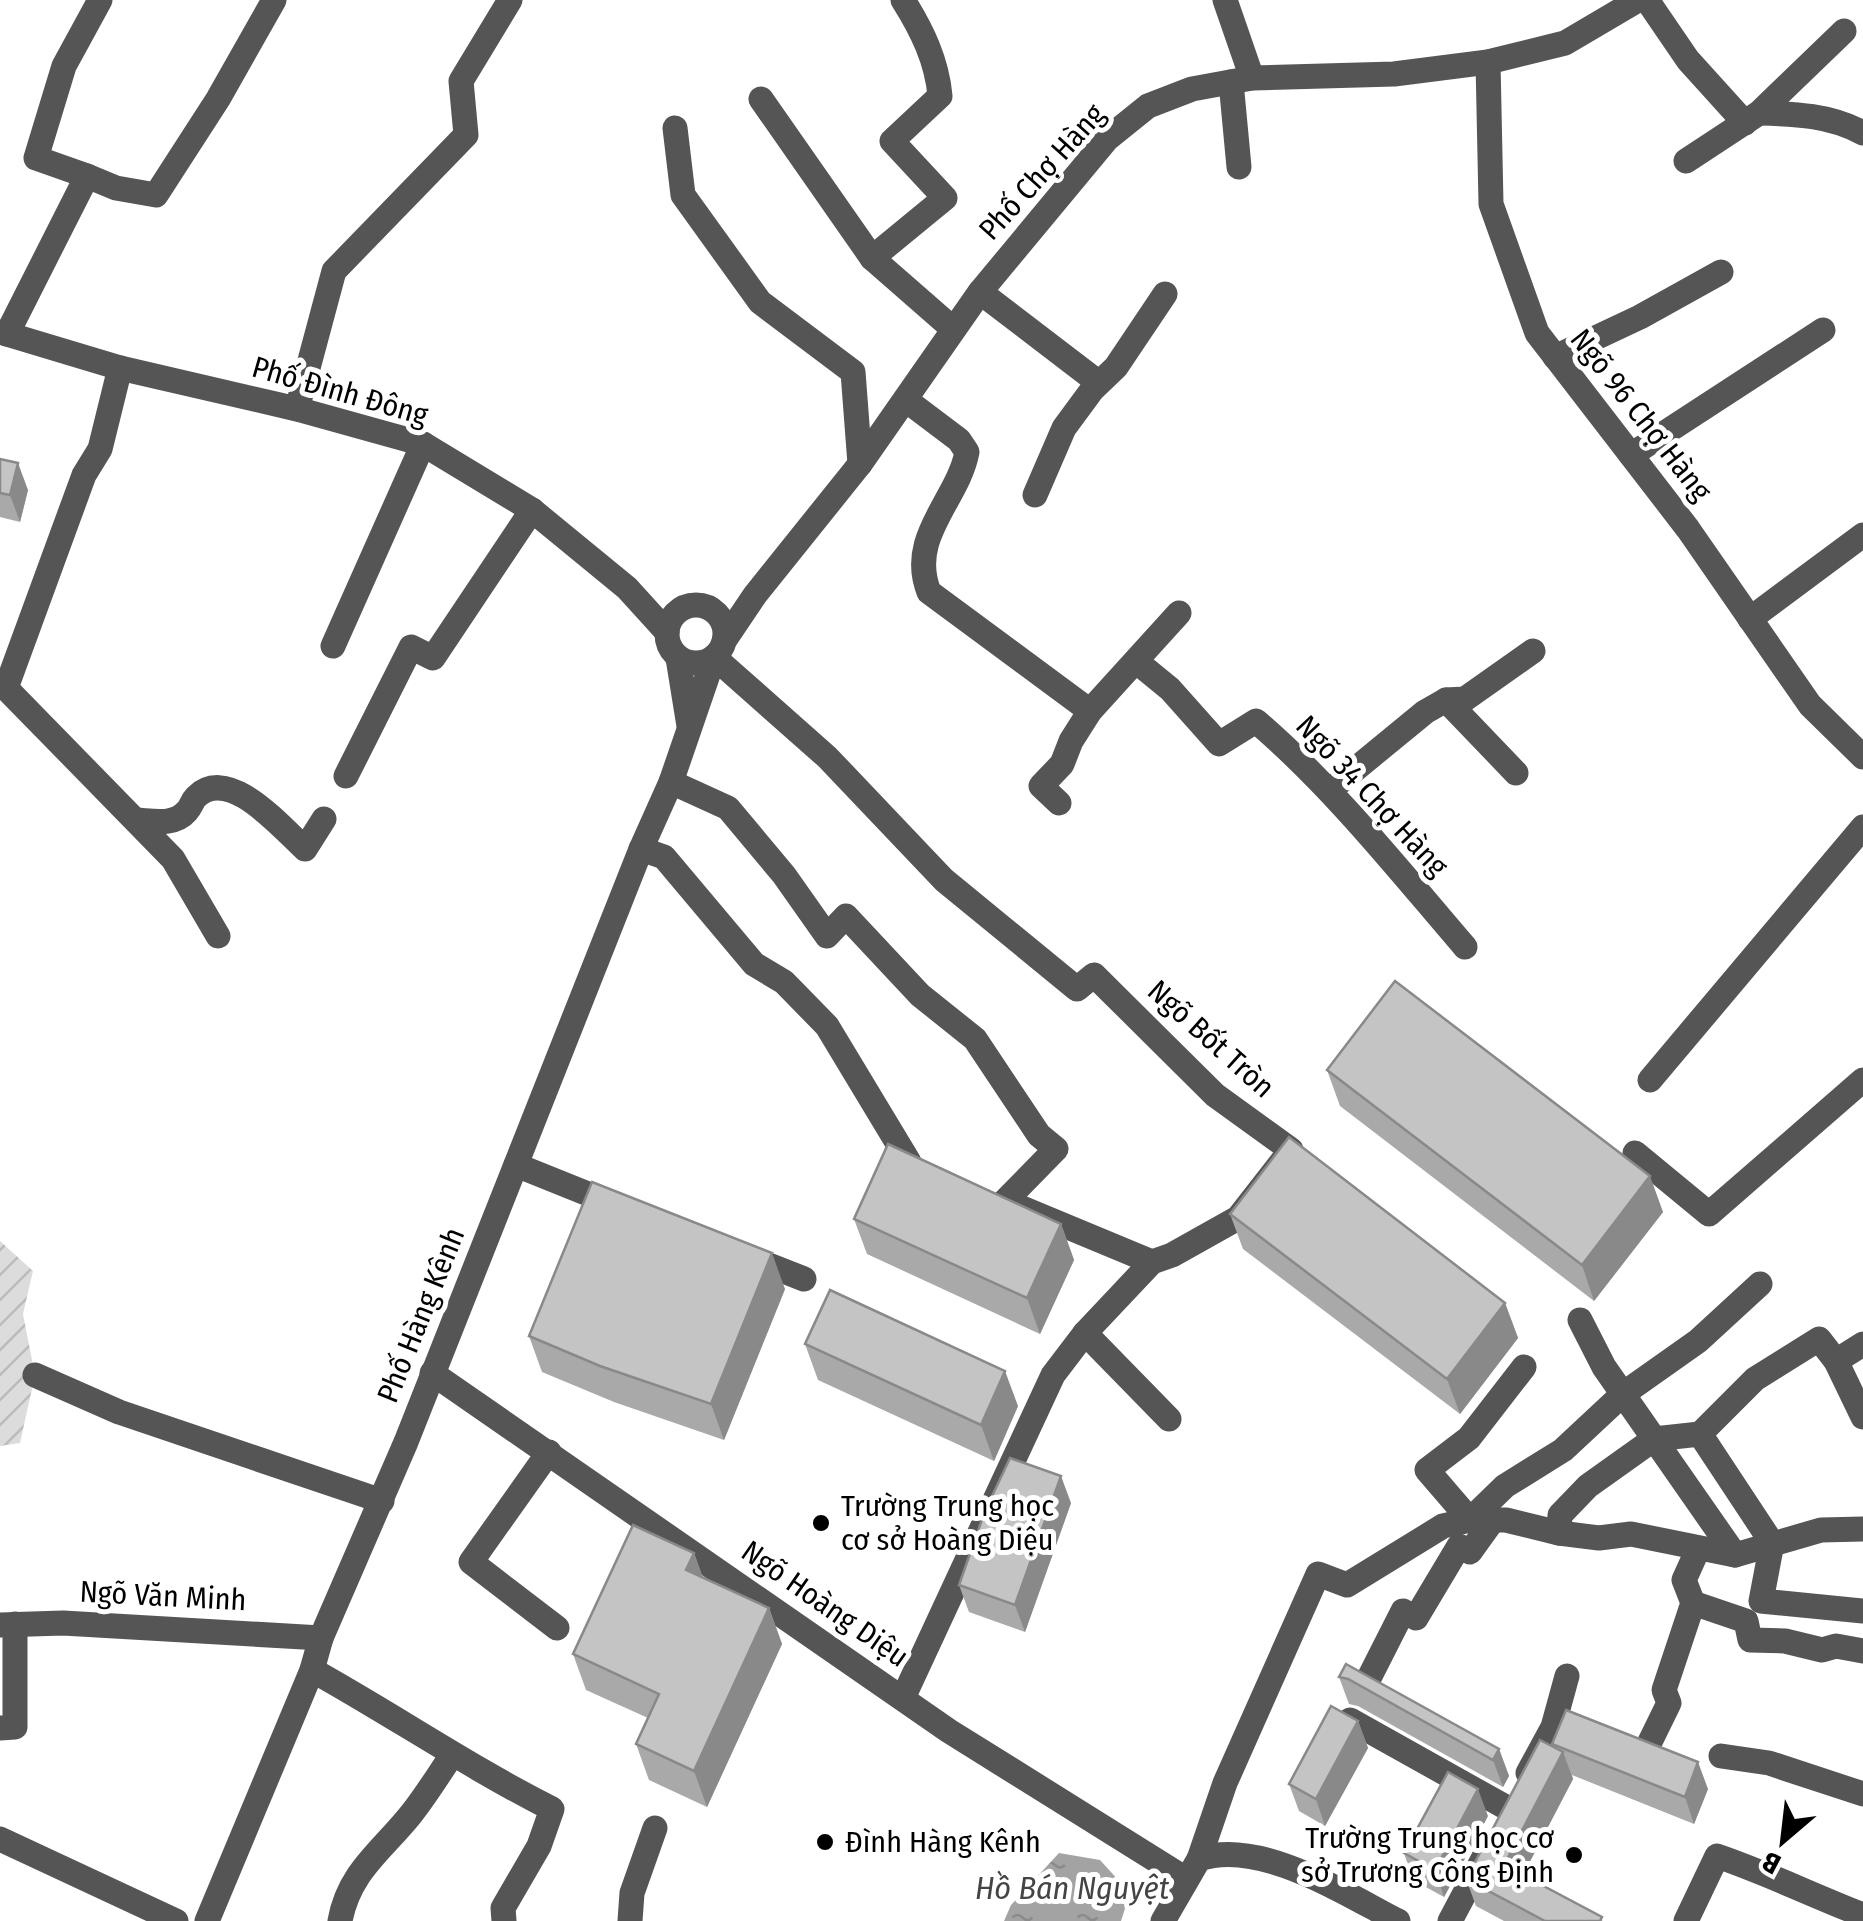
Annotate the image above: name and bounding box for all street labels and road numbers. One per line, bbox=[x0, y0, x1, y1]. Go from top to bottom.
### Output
street label: Phố Chợ Hàng bbox=[972, 96, 1113, 247]
street label: Ngõ 96 Chợ Hàng bbox=[1563, 322, 1720, 509]
street label: Phố Đình Đông bbox=[248, 349, 433, 434]
street label: Ngõ 34 Chợ Hàng bbox=[1288, 708, 1456, 884]
street label: Ngõ Bốt Tròn bbox=[1140, 973, 1282, 1105]
street label: Phố Hàng Kênh bbox=[370, 1222, 472, 1408]
street label: Ngõ Hoàng Diệu bbox=[735, 1533, 915, 1675]
street label: Ngõ Văn Minh bbox=[79, 1574, 247, 1618]

